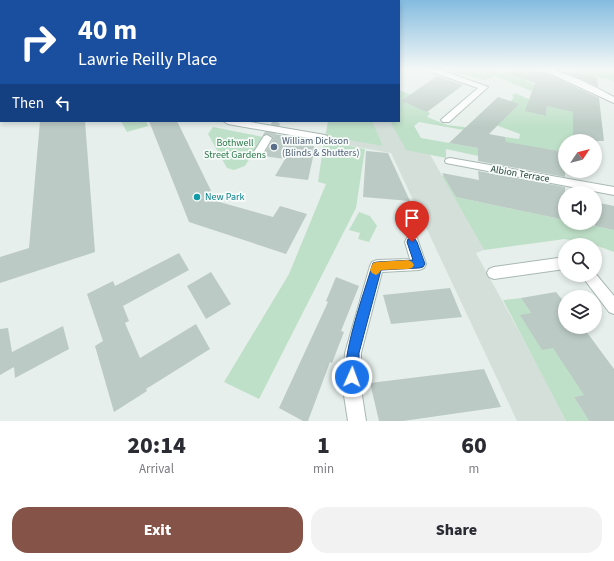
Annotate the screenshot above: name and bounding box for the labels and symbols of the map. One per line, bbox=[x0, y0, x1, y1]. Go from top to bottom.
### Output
place label: William Dickson (Blinds & Shutters) bbox=[282, 134, 359, 160]
north arrow bbox=[558, 134, 602, 178]
park label: Bothwell Street Gardens bbox=[204, 136, 266, 162]
marker: William Dickson (Blinds & Shutters) bbox=[269, 142, 279, 152]
street label: Albion Terrace bbox=[489, 162, 551, 186]
place label: New Park bbox=[205, 190, 244, 204]
marker: New Park bbox=[192, 192, 202, 202]
pin bbox=[395, 201, 429, 242]
position arrow bbox=[331, 356, 373, 398]

